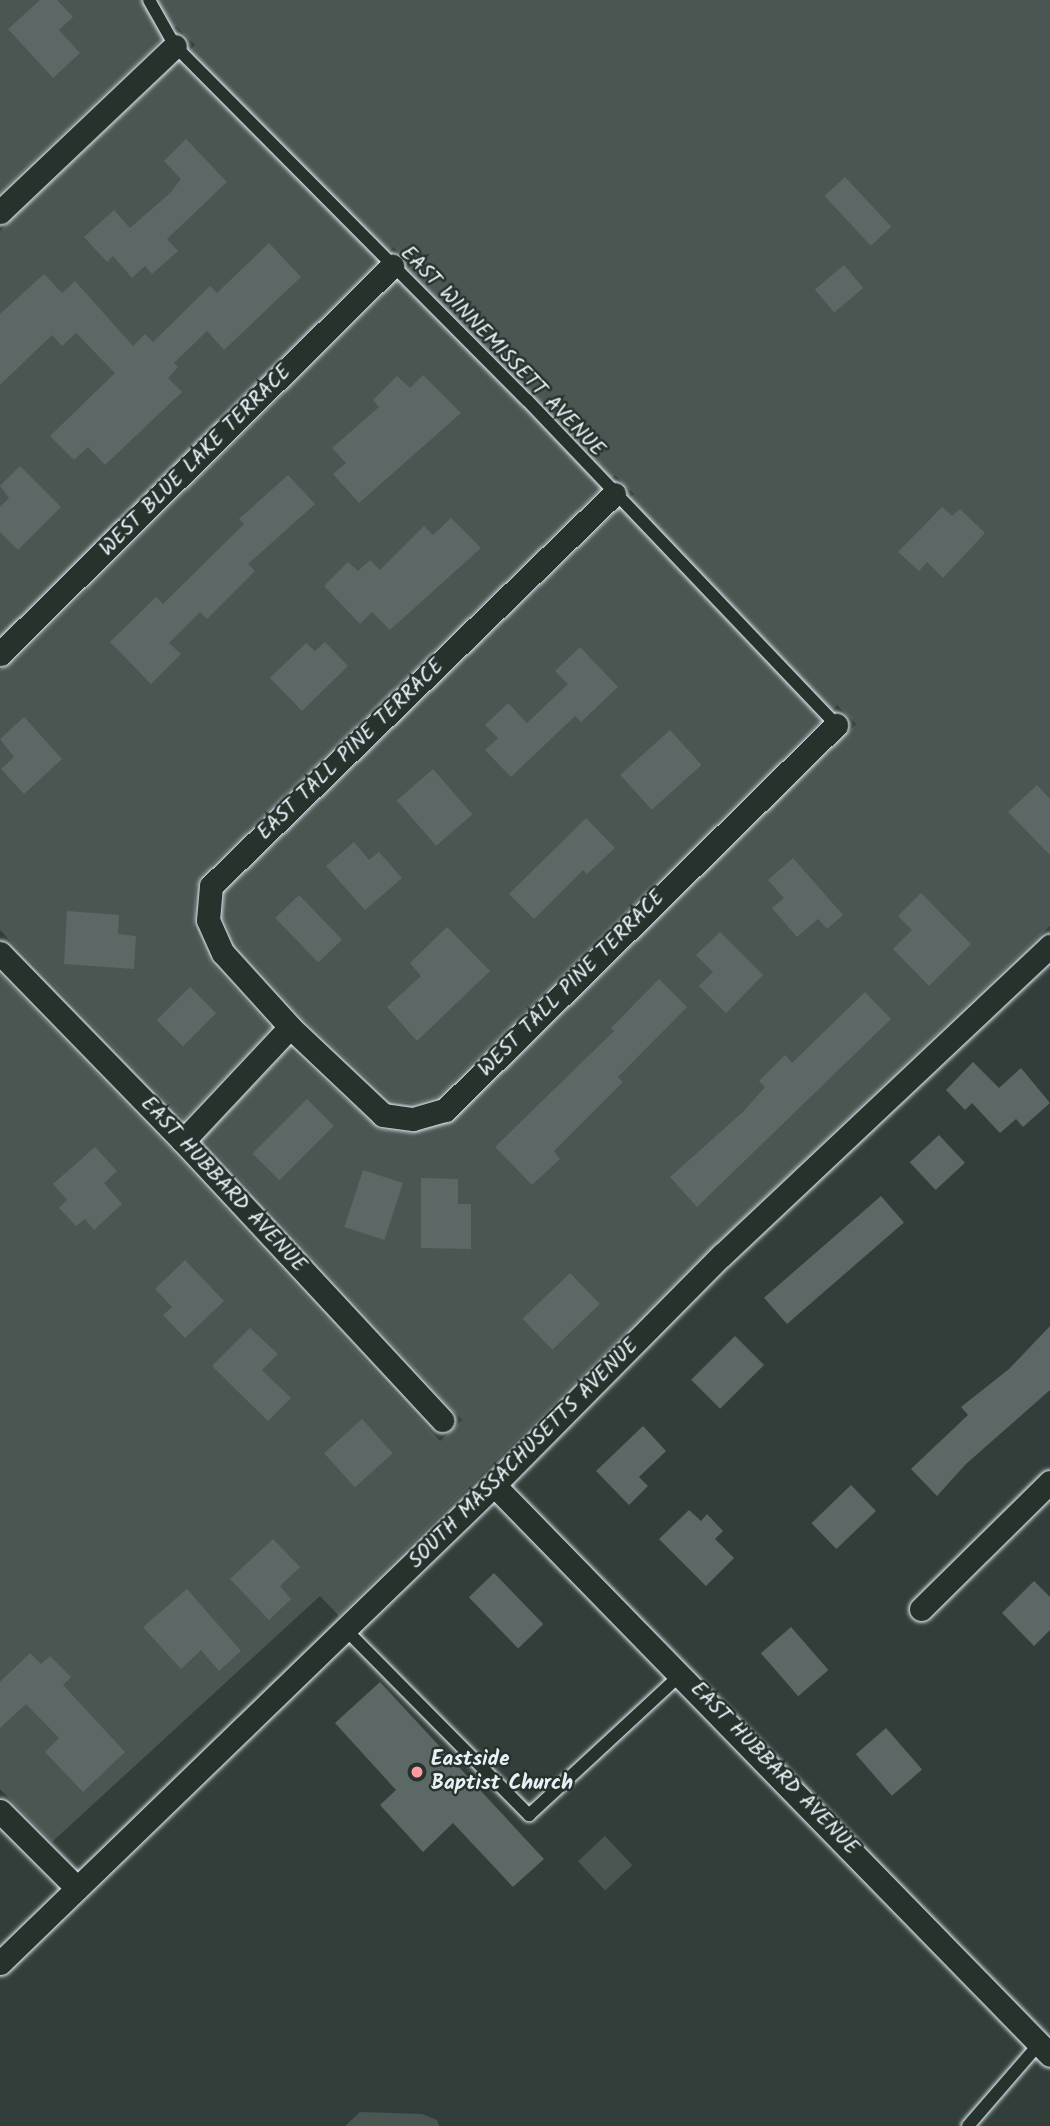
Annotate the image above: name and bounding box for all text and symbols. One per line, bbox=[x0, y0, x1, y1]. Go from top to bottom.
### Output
street label: EAST WINNEMISSETT AVENUE bbox=[395, 241, 609, 463]
street label: WEST BLUE LAKE TERRACE bbox=[95, 360, 297, 562]
street label: EAST TALL PINE TERRACE bbox=[252, 654, 450, 846]
street label: WEST TALL PINE TERRACE bbox=[474, 886, 670, 1082]
street label: EAST HUBBARD AVENUE bbox=[135, 1092, 311, 1278]
street label: SOUTH MASSACHUSETTS AVENUE bbox=[404, 1334, 644, 1574]
street label: EAST HUBBARD AVENUE bbox=[685, 1677, 863, 1861]
place label: Eastside Baptist Church bbox=[431, 1747, 573, 1797]
marker: Eastside Baptist Church bbox=[409, 1764, 425, 1780]

